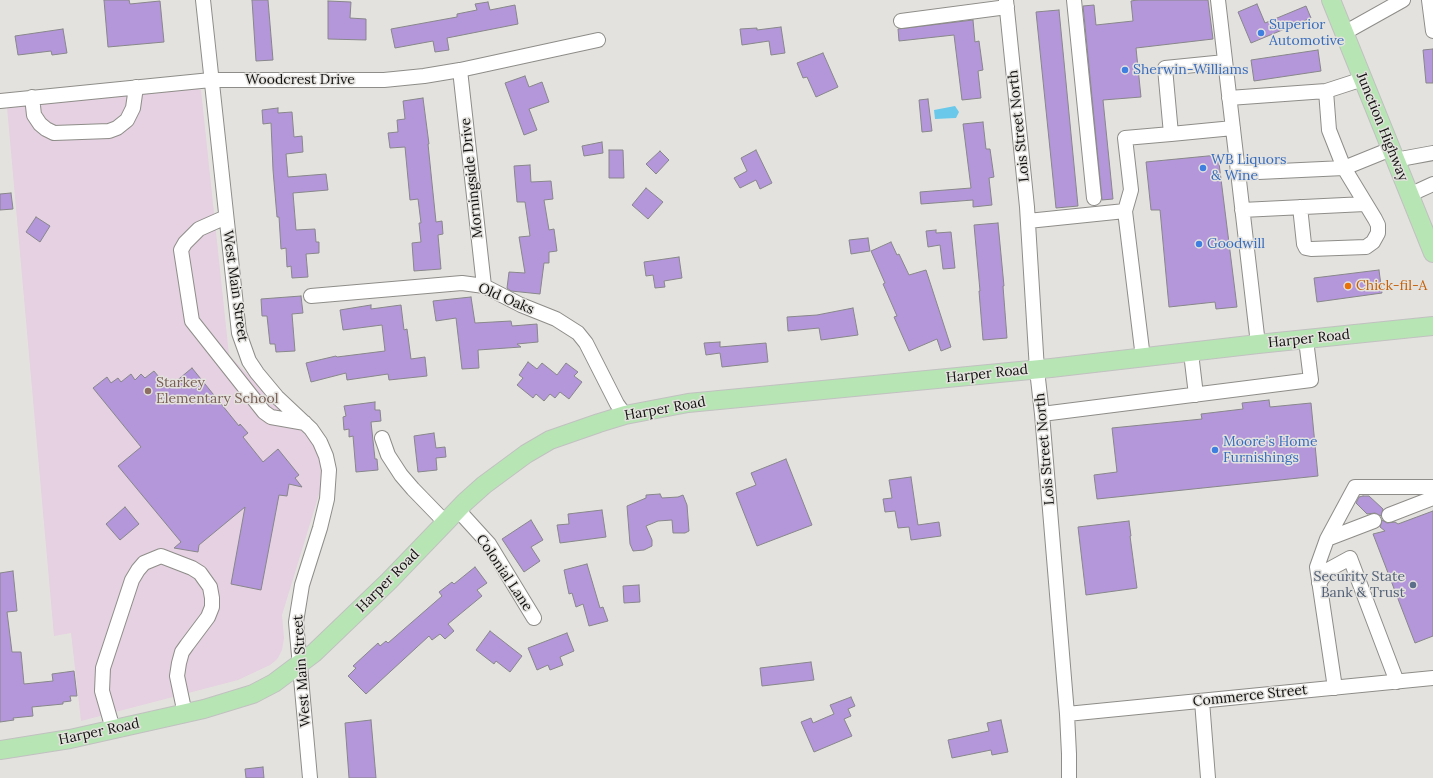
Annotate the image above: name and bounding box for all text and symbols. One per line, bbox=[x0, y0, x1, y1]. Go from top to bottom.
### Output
place label: Superior Automotive bbox=[1269, 17, 1344, 50]
marker: Superior Automotive bbox=[1256, 28, 1266, 38]
place label: Sherwin-Williams bbox=[1133, 62, 1249, 78]
marker: Sherwin-Williams bbox=[1120, 65, 1130, 75]
street label: Lois Street North bbox=[1005, 69, 1033, 183]
street label: Junction Highway bbox=[1353, 70, 1411, 184]
street label: Woodcrest Drive bbox=[245, 72, 355, 88]
street label: Morningside Drive bbox=[457, 117, 487, 239]
place label: WB Liquors & Wine bbox=[1211, 152, 1287, 184]
marker: WB Liquors & Wine bbox=[1198, 163, 1208, 173]
street label: West Main Street bbox=[219, 229, 251, 343]
place label: Goodwill bbox=[1207, 236, 1265, 252]
marker: Goodwill bbox=[1194, 239, 1204, 249]
place label: Chick-fil-A bbox=[1356, 278, 1427, 294]
street label: Old Oaks bbox=[475, 280, 537, 318]
marker: Chick-fil-A bbox=[1343, 281, 1353, 291]
street label: Harper Road bbox=[1267, 326, 1351, 352]
street label: Harper Road bbox=[945, 361, 1029, 387]
place label: Starkey Elementary School bbox=[156, 375, 279, 408]
marker: Starkey Elementary School bbox=[143, 386, 153, 396]
street label: Lois Street North bbox=[1032, 392, 1058, 506]
street label: Harper Road bbox=[623, 394, 707, 424]
place label: Moore's Home Furnishings bbox=[1223, 434, 1318, 466]
marker: Moore's Home Furnishings bbox=[1210, 445, 1220, 455]
street label: Colonial Lane bbox=[472, 531, 536, 615]
street label: Harper Road bbox=[353, 546, 423, 616]
place label: Security State Bank & Trust bbox=[1314, 569, 1405, 602]
marker: Security State Bank & Trust bbox=[1408, 580, 1418, 590]
street label: West Main Street bbox=[290, 614, 314, 728]
street label: Commerce Street bbox=[1192, 682, 1308, 710]
street label: Harper Road bbox=[57, 715, 141, 749]

